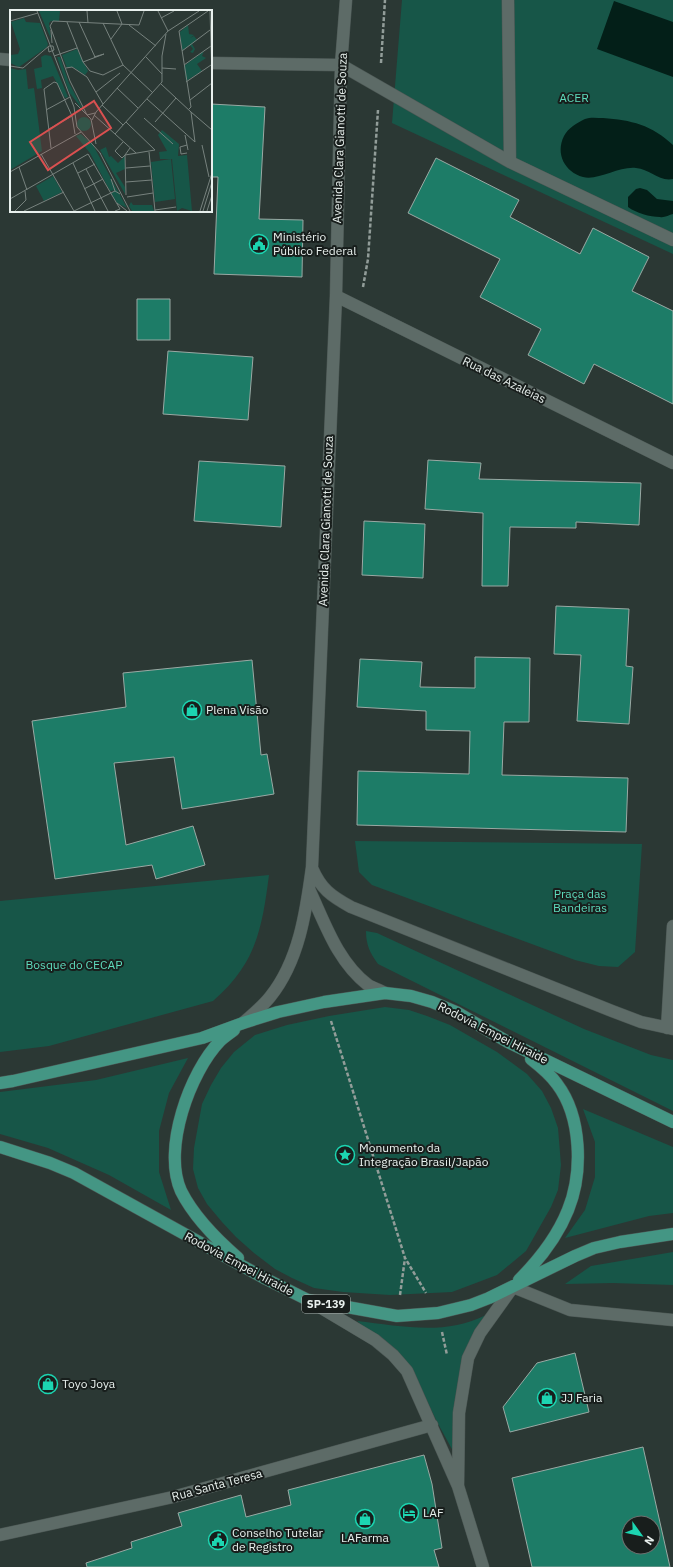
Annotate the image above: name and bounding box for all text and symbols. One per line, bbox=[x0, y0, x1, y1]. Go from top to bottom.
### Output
inset map bbox=[10, 10, 212, 212]
street label: Avenida Clara Gianotti de Souza bbox=[329, 52, 350, 224]
park label: ACER bbox=[559, 90, 589, 105]
place label: Ministério Público Federal bbox=[273, 229, 356, 258]
public building icon: Ministério Público Federal bbox=[248, 233, 270, 255]
street label: Rua das Azaleias bbox=[460, 353, 548, 406]
street label: Avenida Clara Gianotti de Souza bbox=[315, 435, 336, 607]
shop icon: Plena Visão bbox=[181, 699, 203, 721]
place label: Plena Visão bbox=[206, 702, 269, 717]
park label: Praça das Bandeiras bbox=[553, 886, 607, 915]
park label: Bosque do CECAP bbox=[26, 957, 122, 972]
street label: Rodovia Empei Hiraide bbox=[436, 998, 551, 1067]
place label: Monumento da Integração Brasil/Japão bbox=[359, 1140, 489, 1169]
place icon: Monumento da Integração Brasil/Japão bbox=[334, 1144, 356, 1166]
street label: Rodovia Empei Hiraide bbox=[182, 1228, 297, 1299]
road number: SP-139 bbox=[302, 1295, 350, 1313]
shop icon: Toyo Joya bbox=[37, 1373, 59, 1395]
place label: Toyo Joya bbox=[62, 1376, 116, 1391]
shop icon: JJ Faria bbox=[536, 1387, 558, 1409]
place label: JJ Faria bbox=[561, 1390, 603, 1405]
street label: Rua Santa Teresa bbox=[170, 1465, 264, 1504]
hotel icon: LAF bbox=[398, 1502, 420, 1524]
place label: LAF bbox=[423, 1505, 444, 1520]
shop icon: LAFarma bbox=[354, 1508, 376, 1530]
north arrow bbox=[621, 1515, 661, 1555]
place label: Conselho Tutelar de Registro bbox=[232, 1525, 324, 1554]
public building icon: Conselho Tutelar de Registro bbox=[207, 1529, 229, 1551]
place label: LAFarma bbox=[341, 1530, 390, 1545]
text: N bbox=[641, 1533, 657, 1548]

